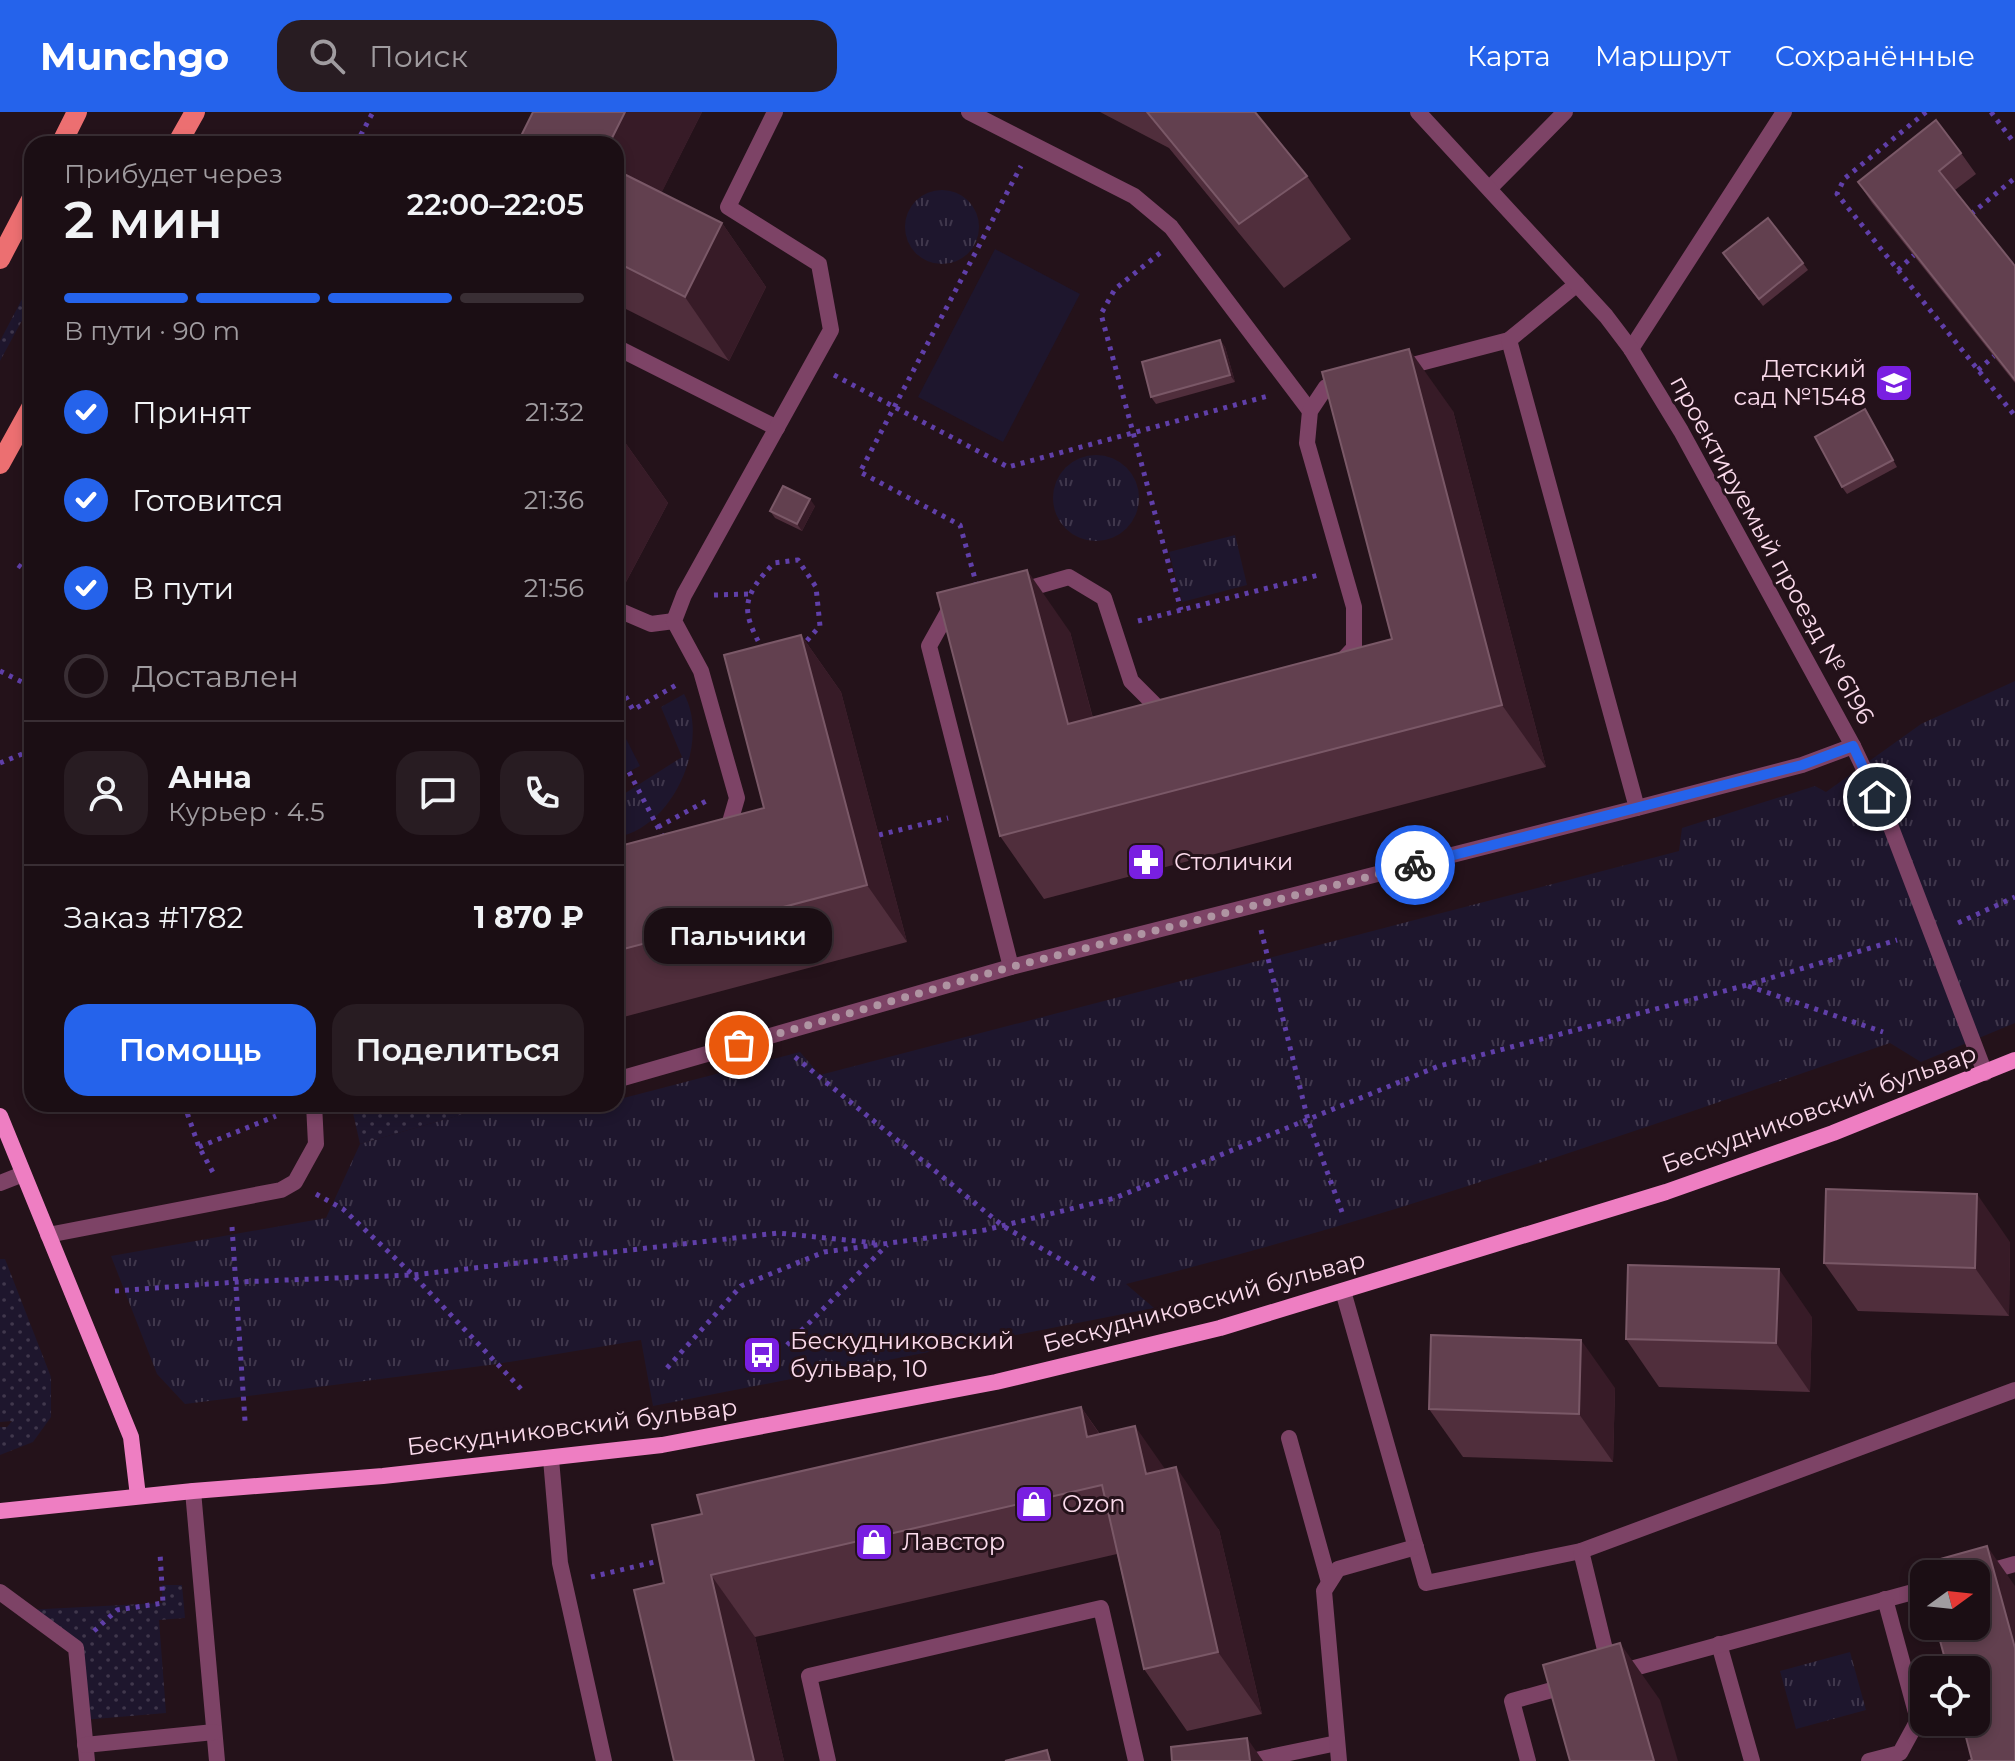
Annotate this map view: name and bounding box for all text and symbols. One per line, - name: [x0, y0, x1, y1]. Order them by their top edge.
- search box: [277, 20, 837, 92]
- text: Munchgo: [40, 33, 229, 80]
- icon: search: [305, 34, 349, 78]
- text: Поиск: [369, 38, 468, 75]
- text: Карта: [1467, 39, 1551, 73]
- text: Маршрут: [1595, 39, 1731, 73]
- text: Сохранённые: [1775, 39, 1975, 73]
- text: Прибудет через: [64, 158, 283, 190]
- text: 22:00–22:05: [407, 186, 584, 223]
- text: 2 мин: [64, 188, 223, 251]
- text: В пути · 90 m: [64, 315, 240, 347]
- place label: Детский сад №1548: [1733, 354, 1866, 411]
- school or university icon: Детский сад №1548: [1873, 362, 1915, 404]
- street label: проектируемый проезд № 6196: [1664, 370, 1881, 729]
- icon: check: [64, 390, 108, 434]
- text: Принят: [132, 394, 251, 431]
- text: 21:32: [525, 396, 584, 428]
- icon: check: [64, 478, 108, 522]
- text: Готовится: [132, 482, 284, 519]
- text: 21:36: [524, 484, 584, 516]
- icon: check: [64, 566, 108, 610]
- text: В пути: [132, 570, 234, 607]
- text: 21:56: [524, 572, 584, 604]
- text: Доставлен: [132, 658, 299, 695]
- button: person: [64, 751, 148, 835]
- button: chat: [396, 751, 480, 835]
- button: phone: [500, 751, 584, 835]
- text: Анна: [168, 759, 252, 796]
- pin: [1843, 763, 1911, 831]
- icon: home: [1855, 775, 1899, 819]
- text: Курьер · 4.5: [168, 796, 325, 828]
- courier: [1375, 825, 1455, 905]
- pharmacy icon: Столички: [1125, 841, 1167, 883]
- icon: bike: [1393, 843, 1437, 887]
- place label: Столички: [1174, 847, 1293, 876]
- text: Заказ #1782: [64, 899, 244, 936]
- text: 1 870 ₽: [474, 899, 584, 936]
- callout: Пальчики: [645, 909, 833, 965]
- text: Пальчики: [669, 920, 807, 952]
- button: Помощь: [64, 1004, 316, 1096]
- button: Поделиться: [332, 1004, 584, 1096]
- pin: [705, 1011, 773, 1079]
- icon: bag: [717, 1023, 761, 1067]
- street label: Бескудниковский бульвар: [1658, 1038, 1980, 1179]
- street label: Бескудниковский бульвар: [1039, 1244, 1368, 1359]
- place label: Бескудниковский бульвар, 10: [790, 1326, 1014, 1383]
- bus stop icon: Бескудниковский бульвар, 10: [741, 1334, 783, 1376]
- street label: Бескудниковский бульвар: [405, 1392, 739, 1461]
- shop icon: Ozon: [1013, 1483, 1055, 1525]
- place label: Ozon: [1062, 1489, 1125, 1518]
- shop icon: Лавстор: [853, 1521, 895, 1563]
- place label: Лавстор: [902, 1527, 1005, 1556]
- north arrow: [1910, 1560, 1990, 1640]
- map controls: [1910, 1560, 1990, 1736]
- button: locate: [1910, 1656, 1990, 1736]

